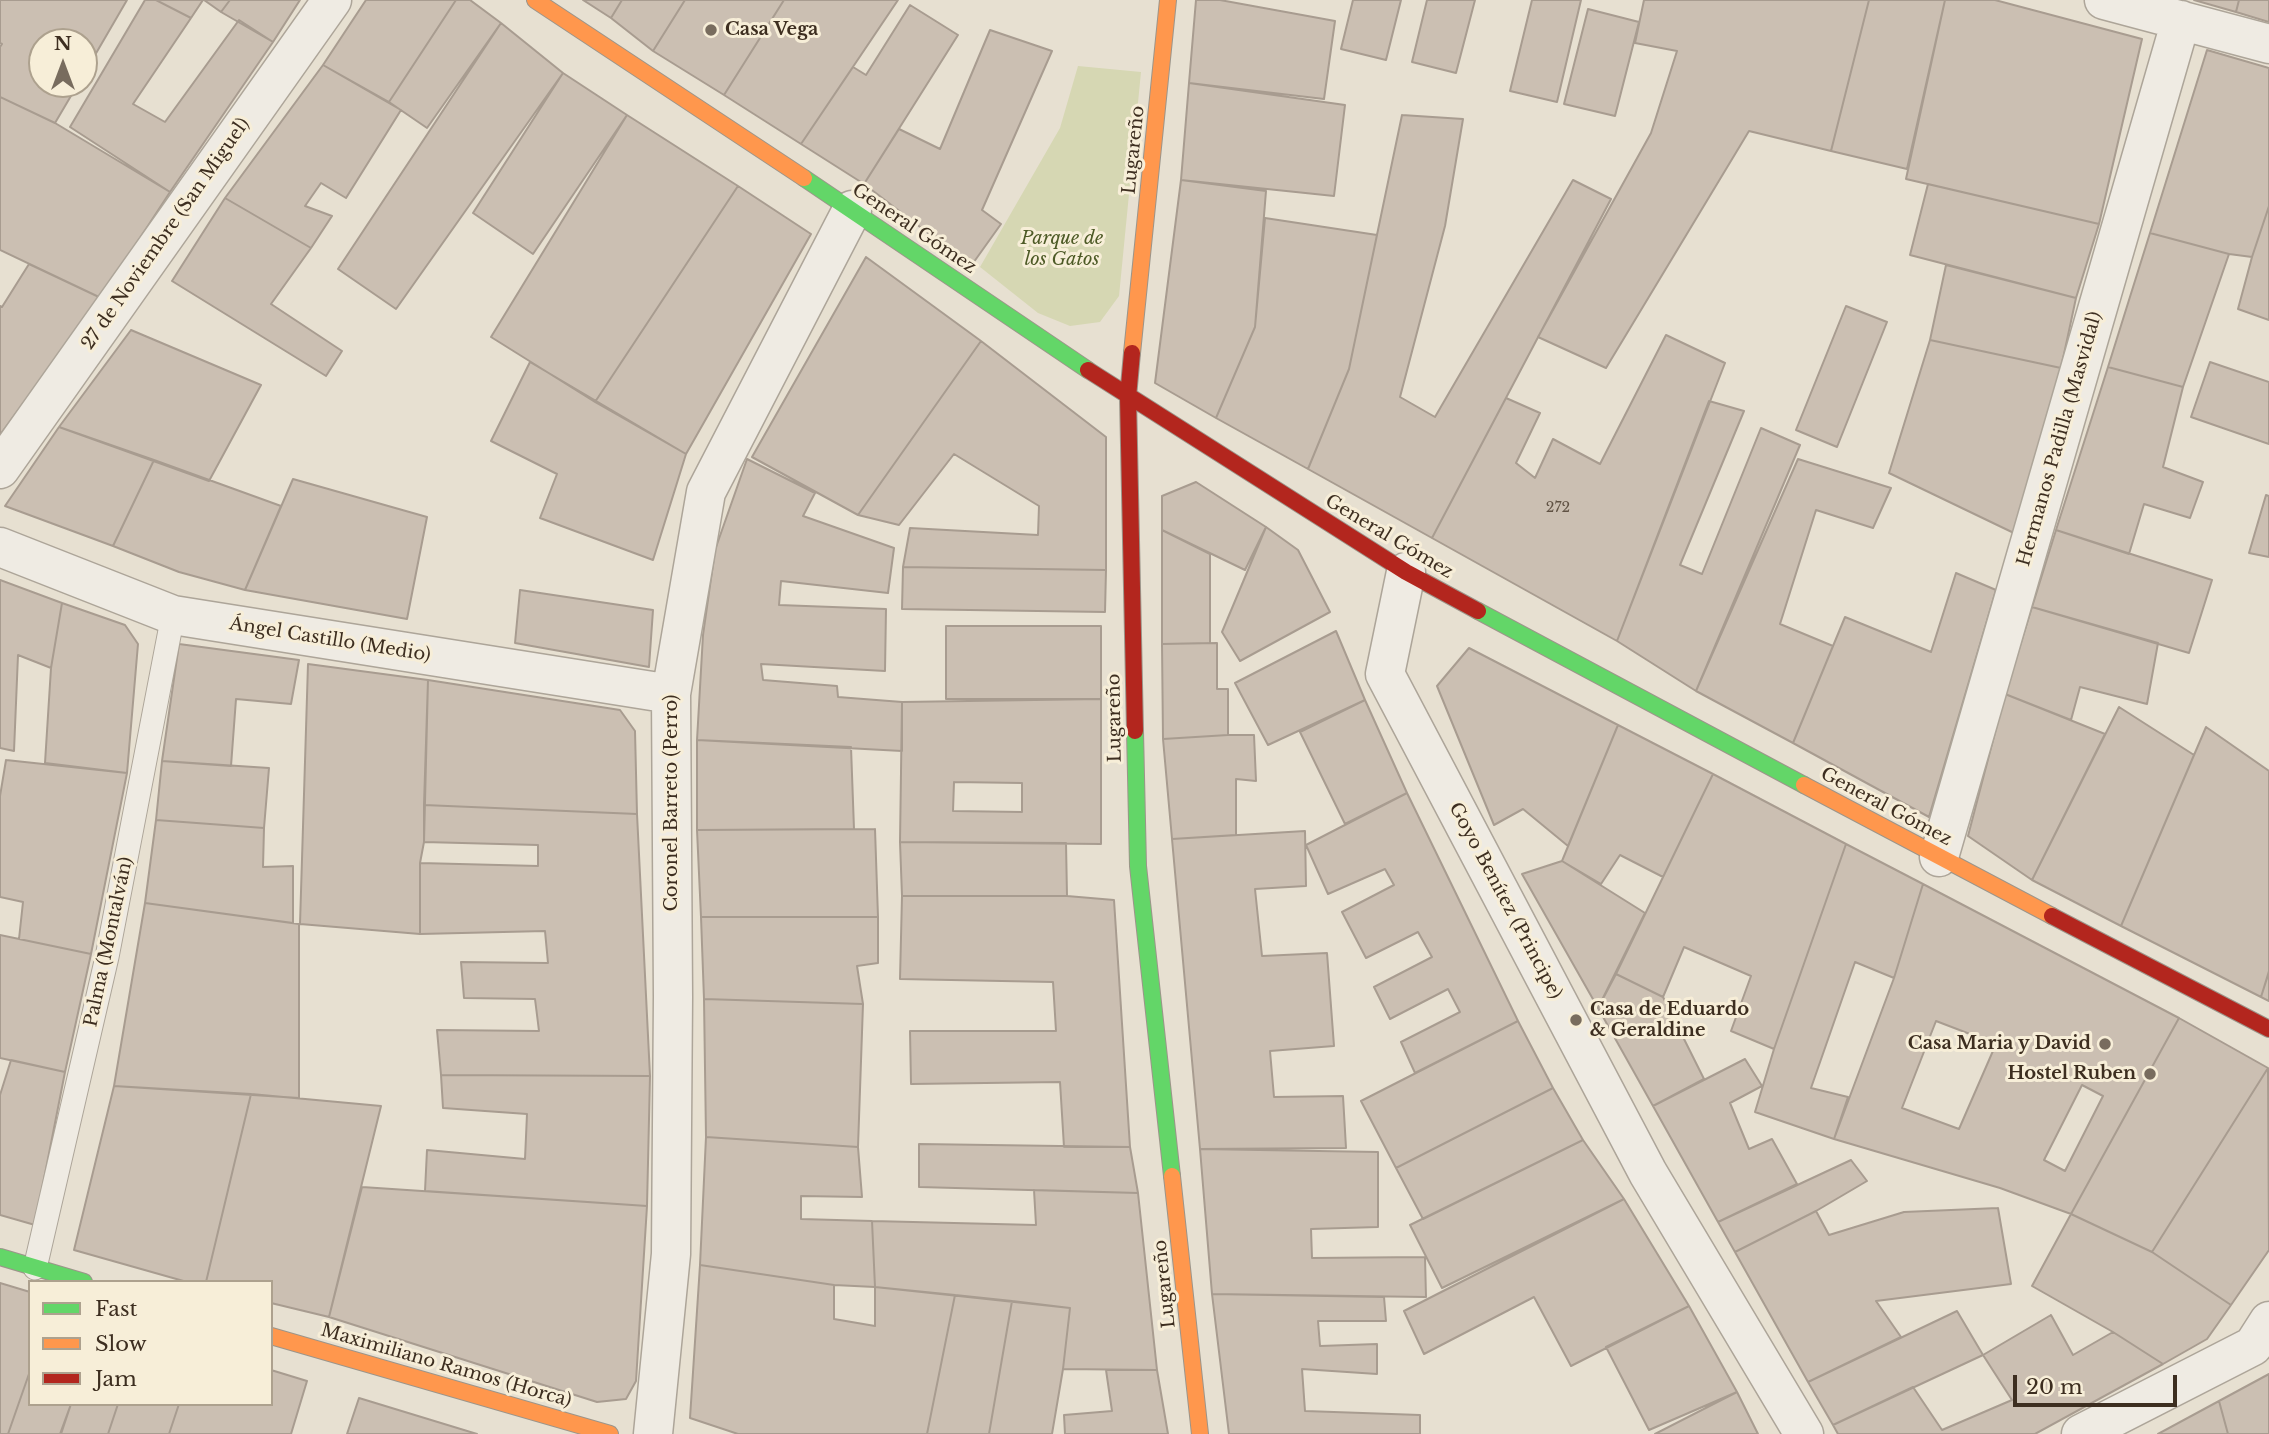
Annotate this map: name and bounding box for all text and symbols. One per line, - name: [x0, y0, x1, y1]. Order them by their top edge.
- place label: Casa Vega: [725, 19, 818, 41]
- marker: Casa Vega: [703, 22, 719, 38]
- north arrow: [28, 28, 98, 98]
- text: N: [54, 32, 72, 55]
- street label: Lugareño: [1119, 105, 1149, 195]
- street label: 27 de Noviembre (San Miguel): [77, 114, 255, 354]
- street label: General Gómez: [848, 179, 980, 279]
- park label: Parque de los Gatos: [1021, 228, 1103, 270]
- street label: Hermanos Padilla (Masvidal): [2013, 309, 2107, 569]
- street label: General Gómez: [1321, 490, 1457, 584]
- house number: 272: [1546, 500, 1570, 516]
- street label: Ángel Castillo (Medio): [228, 613, 432, 667]
- street label: Lugareño: [1103, 673, 1127, 763]
- street label: Coronel Barreto (Perro): [661, 694, 683, 912]
- street label: General Gómez: [1817, 763, 1955, 851]
- street label: Goyo Benítez (Principe): [1444, 799, 1566, 1003]
- street label: Palma (Montalván): [80, 855, 138, 1029]
- place label: Casa de Eduardo & Geraldine: [1590, 999, 1749, 1042]
- marker: Casa de Eduardo & Geraldine: [1568, 1012, 1584, 1028]
- place label: Casa Maria y David: [1908, 1033, 2091, 1055]
- marker: Casa Maria y David: [2097, 1036, 2113, 1052]
- place label: Hostel Ruben: [2008, 1063, 2136, 1085]
- marker: Hostel Ruben: [2142, 1066, 2158, 1082]
- street label: Lugareño: [1150, 1239, 1180, 1329]
- legend: [28, 1280, 273, 1406]
- text: Fast: [95, 1296, 137, 1322]
- street label: Maximiliano Ramos (Horca): [318, 1320, 574, 1412]
- text: Slow: [95, 1331, 147, 1357]
- scale bar: [2017, 1360, 2182, 1404]
- text: Jam: [95, 1366, 137, 1392]
- text: 20 m: [2026, 1374, 2083, 1400]

